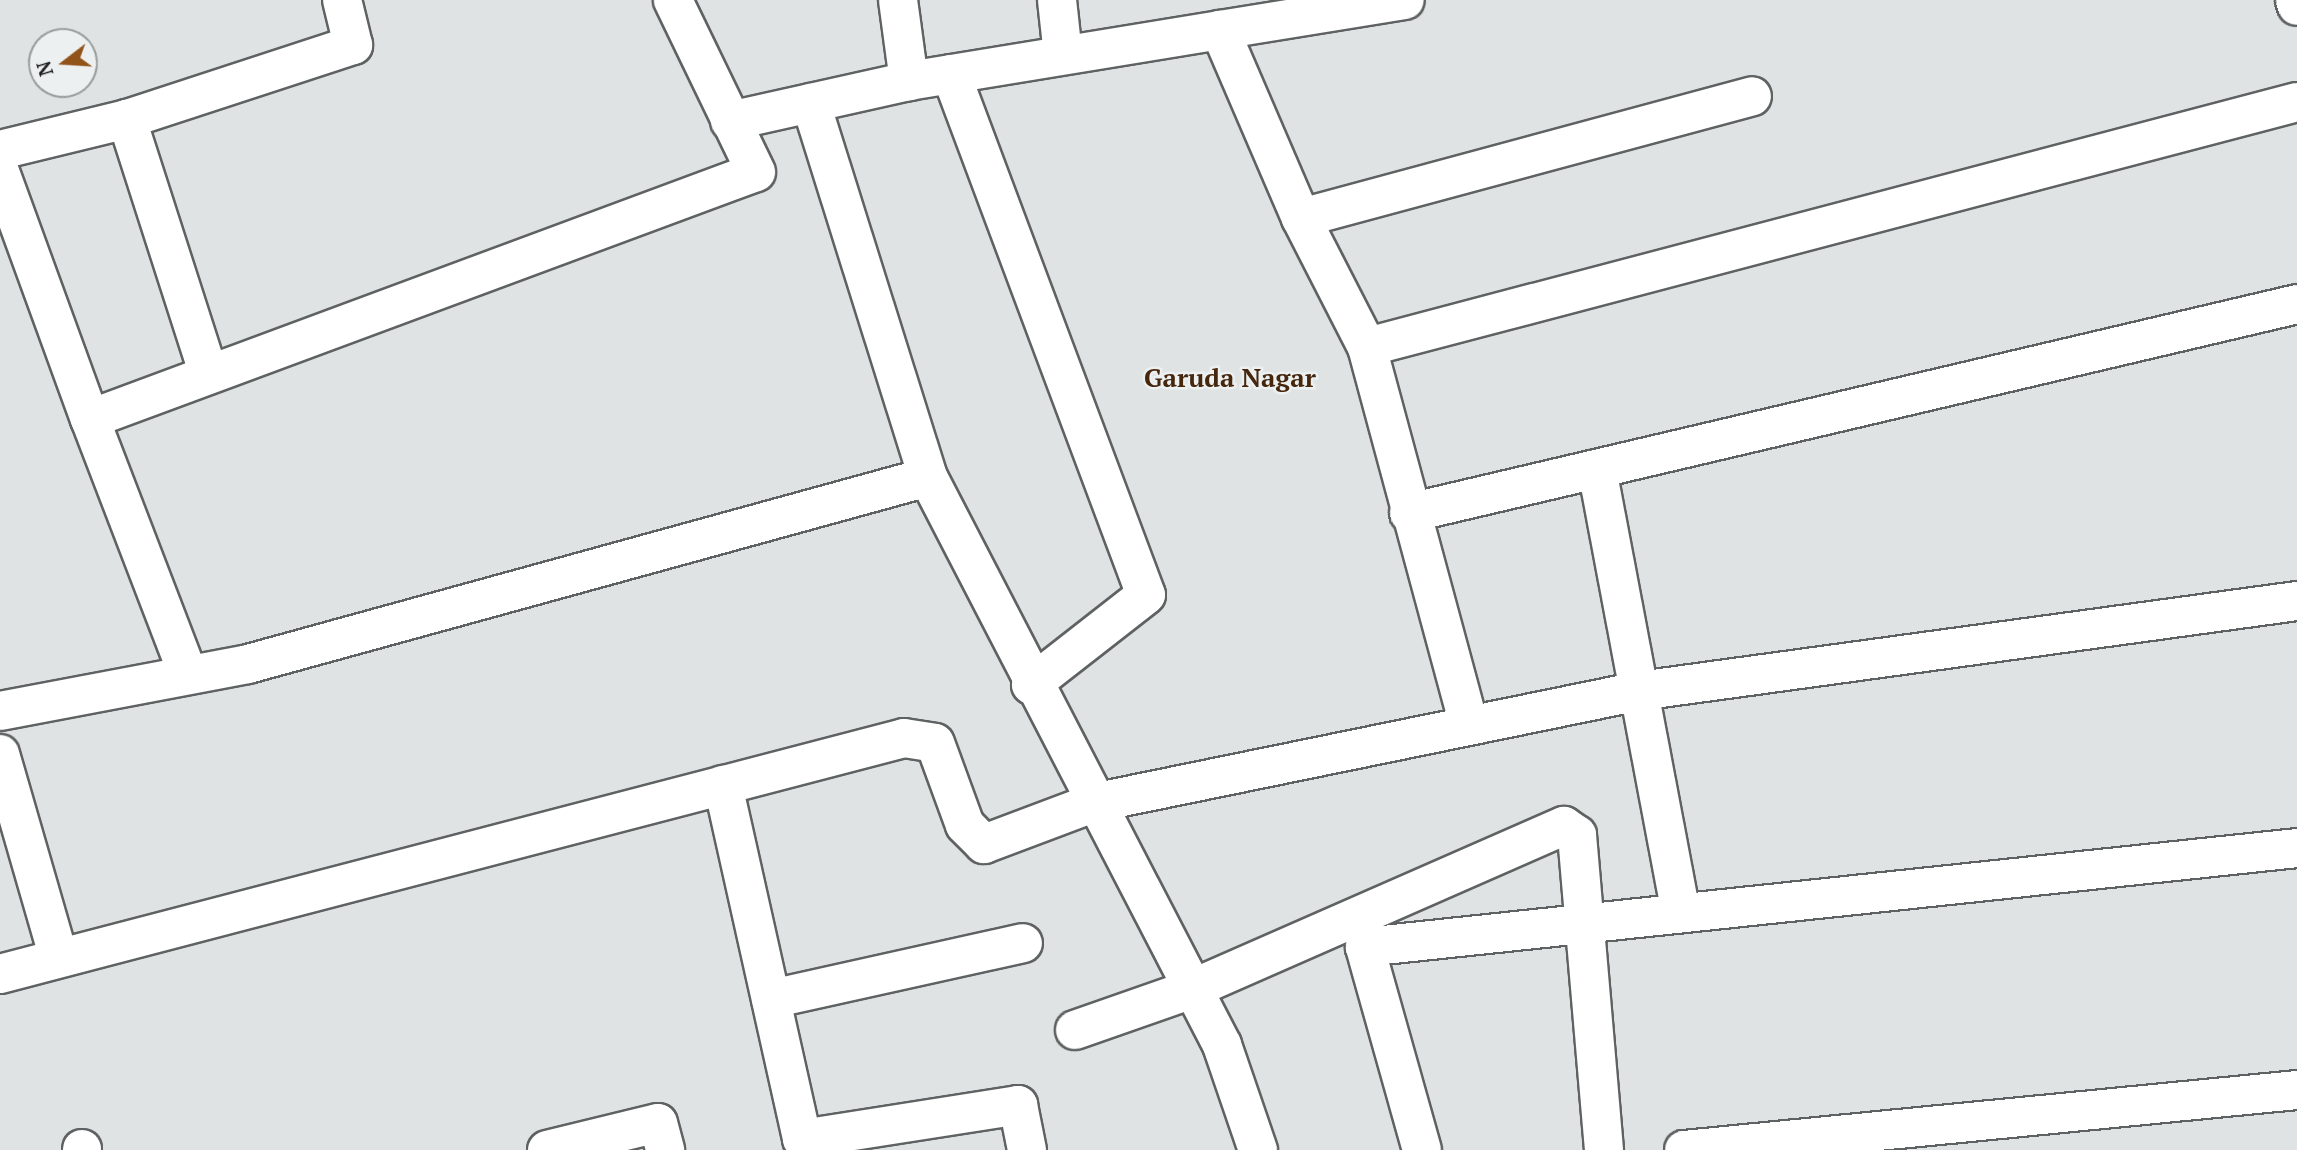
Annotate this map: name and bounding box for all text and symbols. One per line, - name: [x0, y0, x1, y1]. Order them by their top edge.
- north arrow: [28, 28, 98, 98]
- text: N: [30, 58, 58, 79]
- district label: Garuda Nagar: [1144, 362, 1316, 394]

